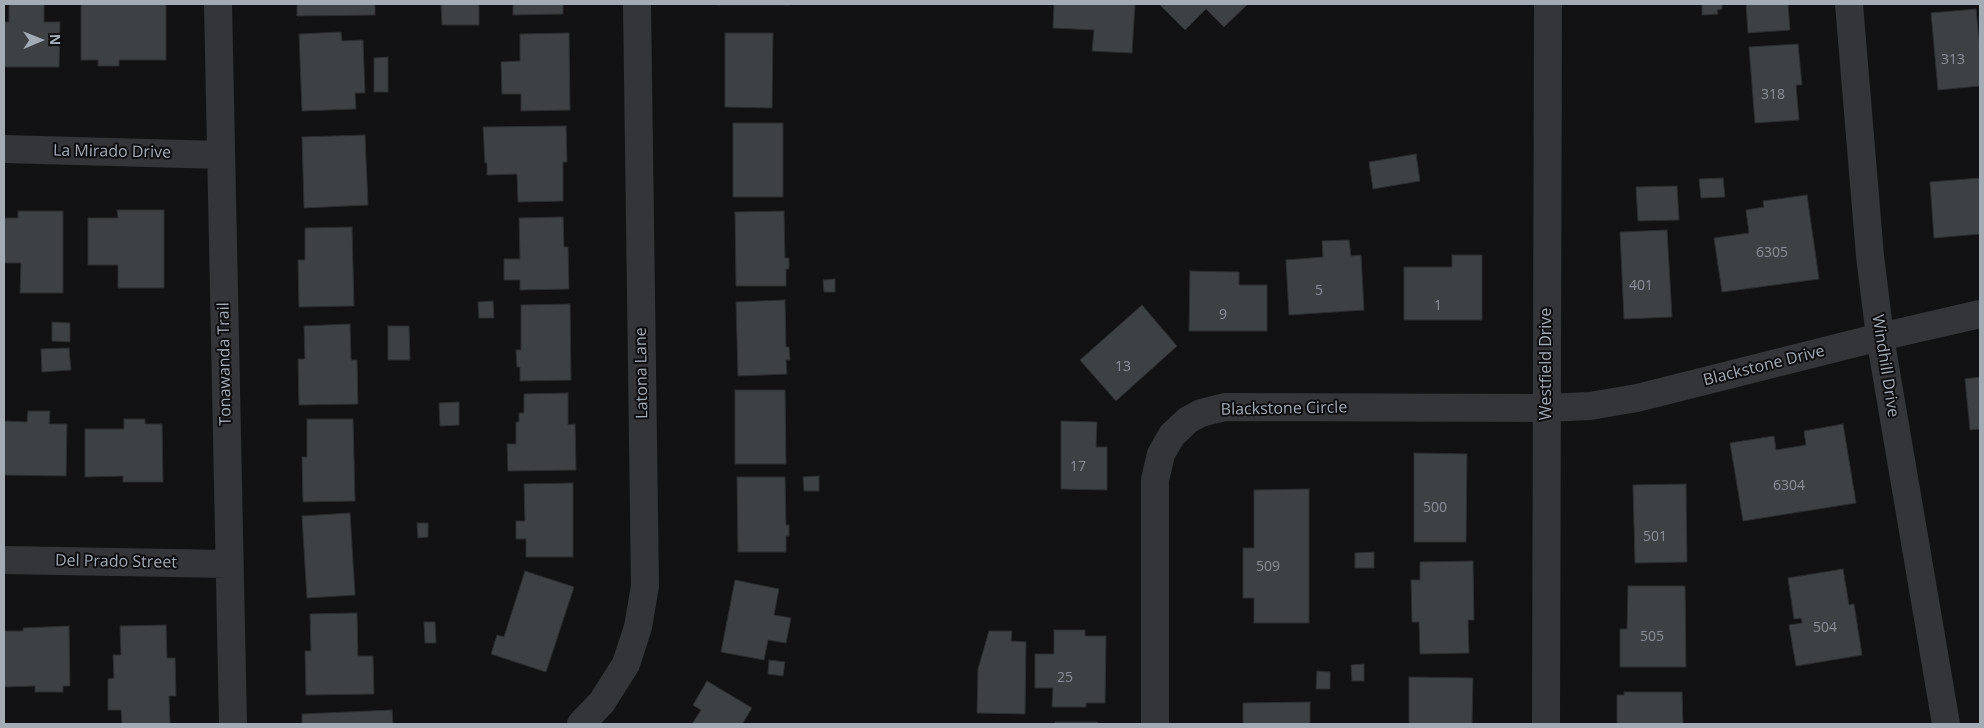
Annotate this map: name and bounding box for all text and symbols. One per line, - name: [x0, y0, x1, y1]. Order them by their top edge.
- north arrow: [15, 15, 65, 65]
- text: N: [46, 34, 65, 46]
- house number: 313: [1941, 52, 1965, 68]
- house number: 318: [1761, 87, 1785, 103]
- street label: La Mirado Drive: [53, 141, 171, 163]
- house number: 6305: [1756, 245, 1788, 261]
- house number: 401: [1629, 278, 1653, 294]
- house number: 5: [1315, 283, 1323, 299]
- house number: 1: [1434, 298, 1442, 314]
- street label: Tonawanda Trail: [214, 302, 236, 426]
- house number: 9: [1219, 307, 1227, 323]
- street label: Westfield Drive: [1536, 308, 1556, 420]
- street label: Windhill Drive: [1867, 313, 1903, 419]
- street label: Latona Lane: [632, 327, 652, 419]
- street label: Blackstone Drive: [1701, 342, 1827, 390]
- house number: 13: [1115, 359, 1131, 375]
- street label: Blackstone Circle: [1221, 398, 1347, 420]
- house number: 17: [1070, 459, 1086, 475]
- house number: 6304: [1773, 478, 1805, 494]
- house number: 500: [1423, 500, 1447, 516]
- house number: 501: [1643, 529, 1667, 545]
- street label: Del Prado Street: [55, 551, 177, 573]
- house number: 509: [1256, 559, 1280, 575]
- house number: 504: [1813, 620, 1837, 636]
- house number: 505: [1640, 629, 1664, 645]
- house number: 25: [1057, 670, 1073, 686]

